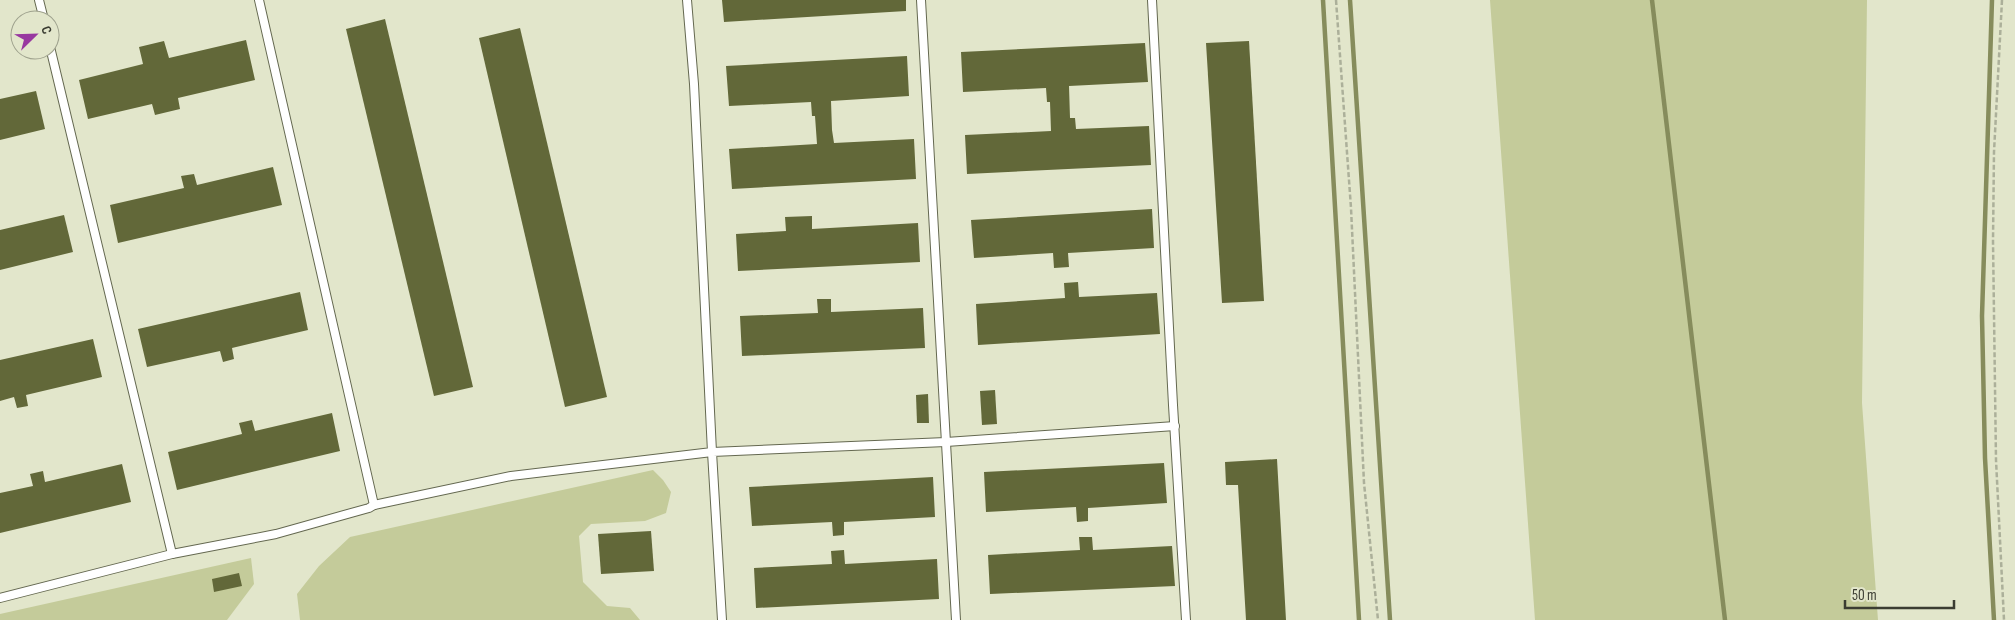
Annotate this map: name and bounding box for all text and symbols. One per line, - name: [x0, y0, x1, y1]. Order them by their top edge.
- north arrow: [10, 10, 60, 60]
- text: С: [37, 23, 56, 37]
- scale bar: [1845, 578, 1954, 610]
- text: 50 m: [1852, 586, 1877, 605]

